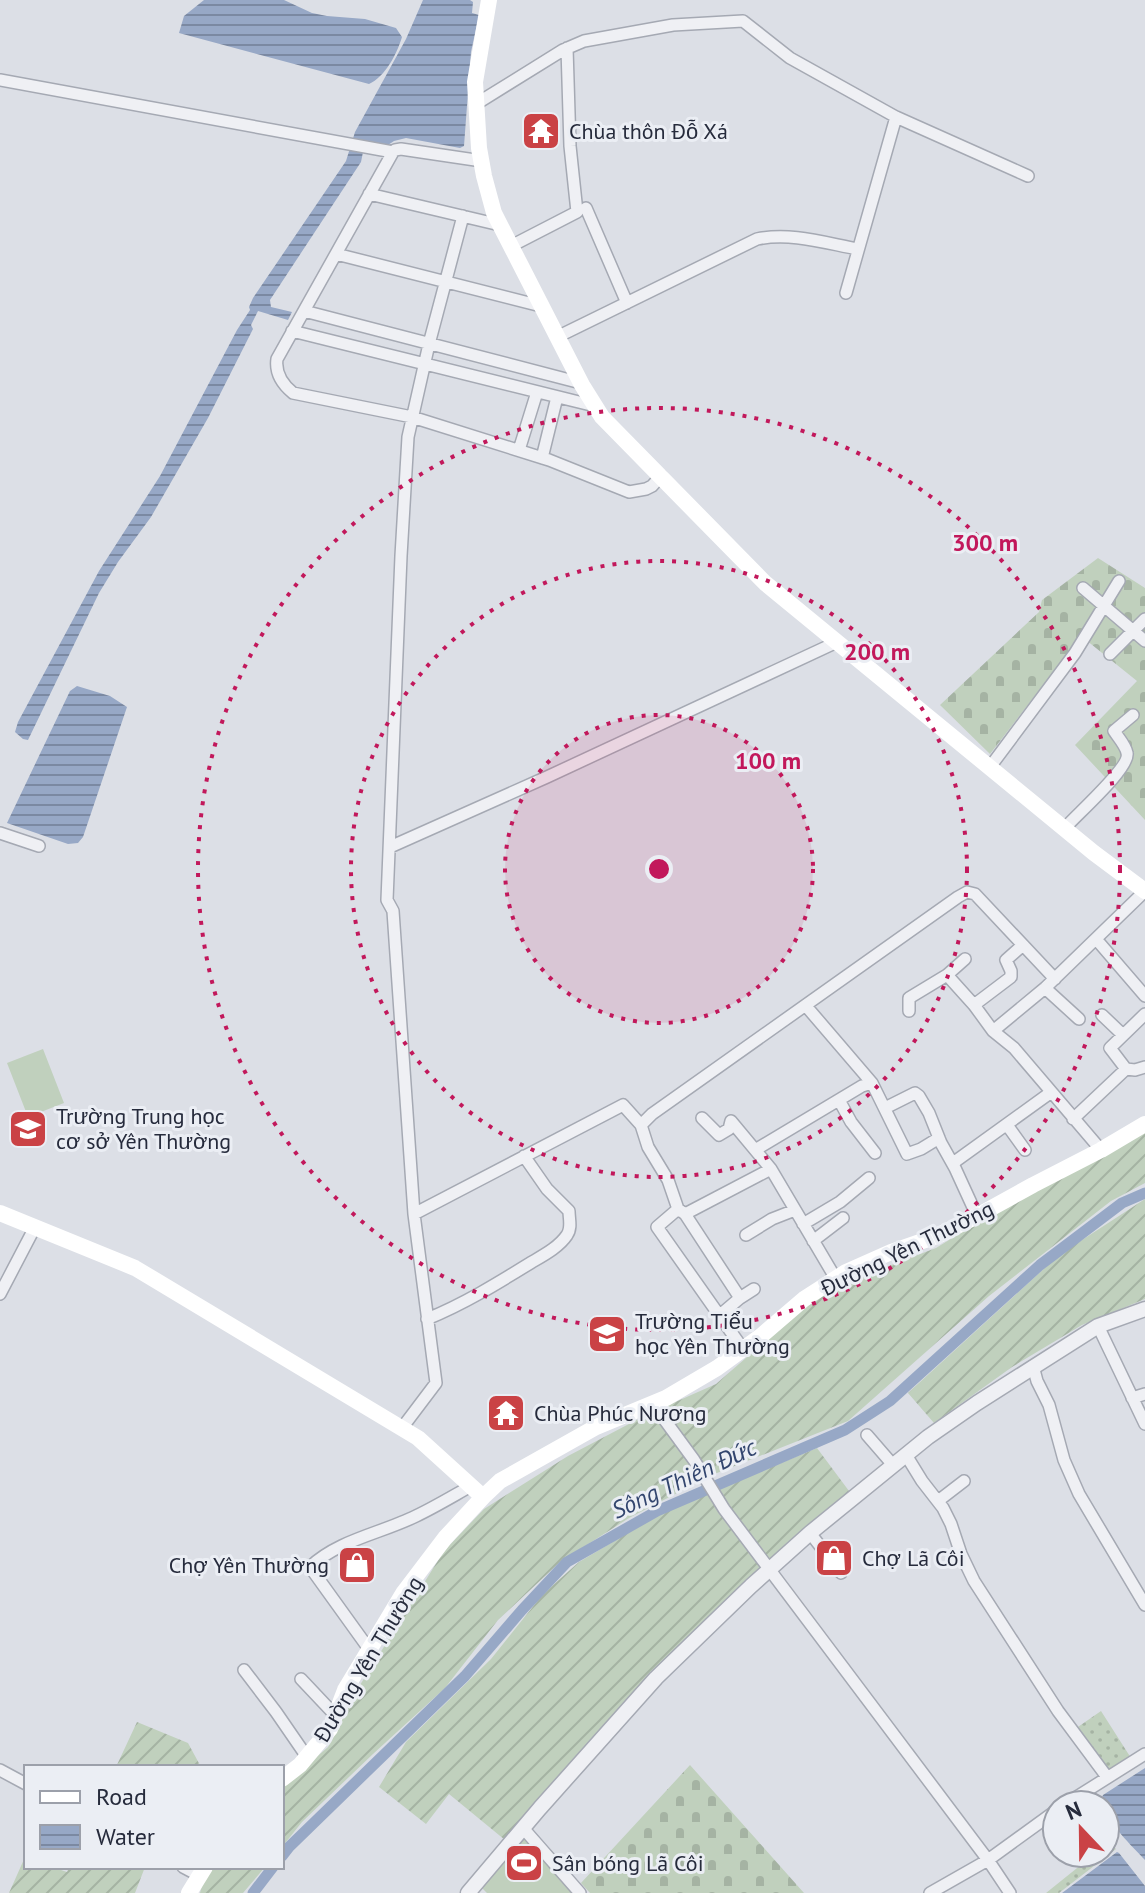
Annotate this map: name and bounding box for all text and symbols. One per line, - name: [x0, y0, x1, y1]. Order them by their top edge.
- temple icon: Chùa thôn Đỗ Xá: [520, 110, 562, 152]
- place label: Chùa thôn Đỗ Xá: [569, 117, 728, 145]
- text: 300 m: [952, 527, 1018, 558]
- text: 200 m: [844, 636, 910, 667]
- text: 100 m: [735, 745, 801, 776]
- centre of rings: [645, 855, 673, 883]
- place label: Trường Trung học cơ sở Yên Thường: [56, 1102, 231, 1155]
- school or university icon: Trường Trung học cơ sở Yên Thường: [7, 1108, 49, 1150]
- street label: Đường Yên Thường: [815, 1194, 998, 1302]
- place label: Trường Tiểu học Yên Thường: [635, 1307, 790, 1360]
- school or university icon: Trường Tiểu học Yên Thường: [586, 1313, 628, 1355]
- temple icon: Chùa Phúc Nương: [485, 1392, 527, 1434]
- place label: Chùa Phúc Nương: [534, 1399, 707, 1427]
- water label: Sông Thiên Đức: [606, 1431, 762, 1526]
- shop icon: Chợ Lã Côi: [813, 1537, 855, 1579]
- shop icon: Chợ Yên Thường: [336, 1544, 378, 1586]
- place label: Chợ Lã Côi: [862, 1544, 965, 1572]
- place label: Chợ Yên Thường: [169, 1551, 329, 1579]
- street label: Đường Yên Thường: [307, 1571, 429, 1748]
- legend: [24, 1765, 284, 1869]
- text: Road: [96, 1781, 147, 1812]
- north arrow: [1041, 1789, 1121, 1869]
- text: N: [1062, 1795, 1085, 1826]
- text: Water: [96, 1821, 155, 1852]
- sports icon: Sân bóng Lã Côi: [503, 1842, 545, 1884]
- place label: Sân bóng Lã Côi: [552, 1849, 704, 1877]

